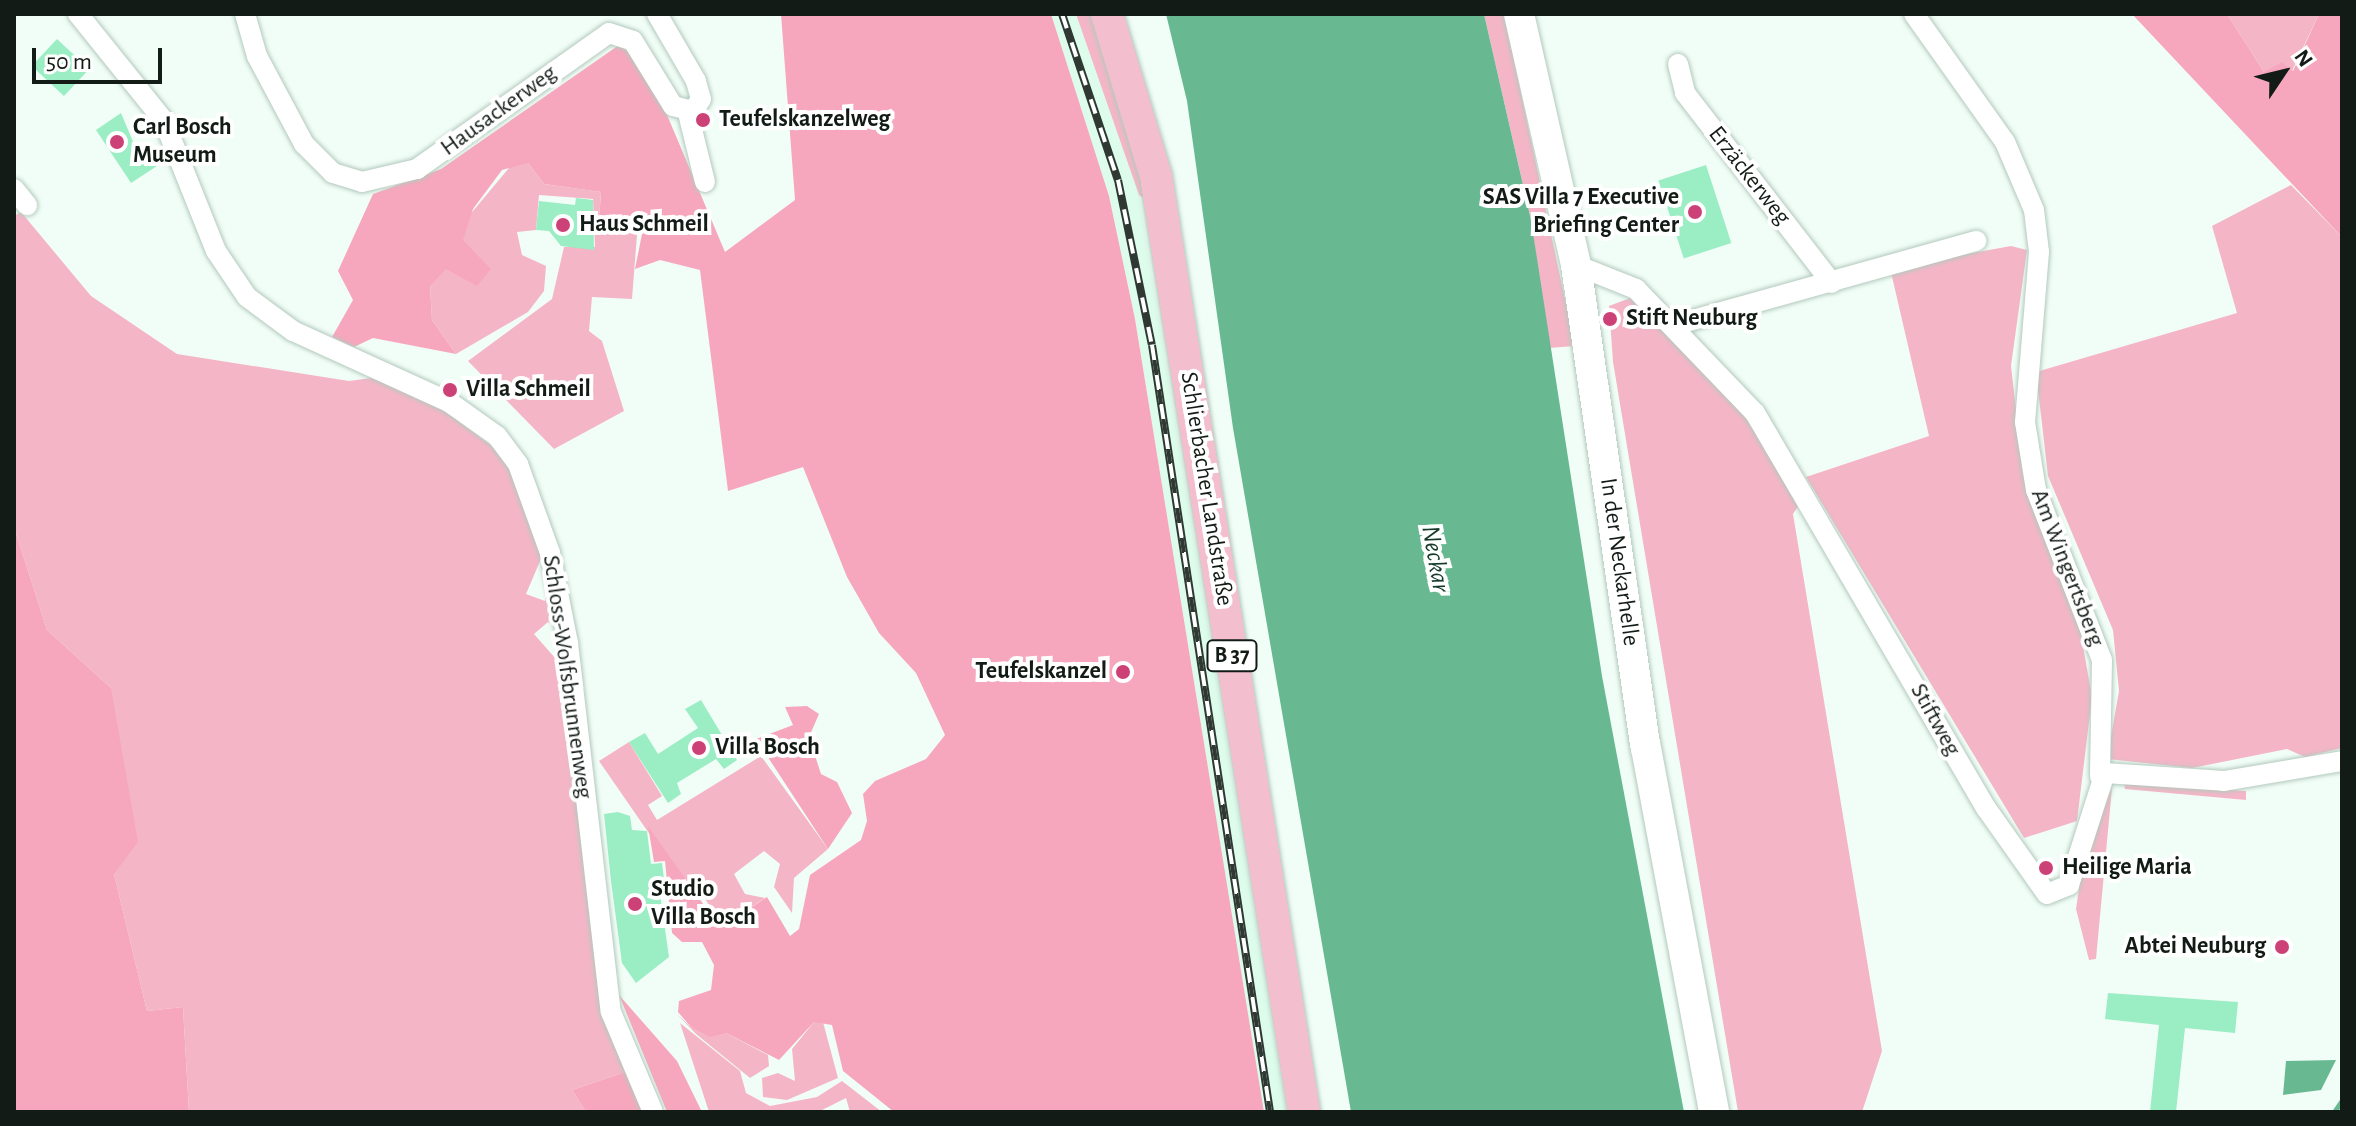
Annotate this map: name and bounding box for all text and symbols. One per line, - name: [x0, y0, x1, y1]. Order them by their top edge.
- scale bar: [36, 32, 166, 82]
- north arrow: [2244, 32, 2324, 112]
- text: N: [2290, 46, 2317, 71]
- text: 50 m: [46, 50, 92, 74]
- street label: Hausackerweg: [435, 59, 563, 163]
- place label: Teufelskanzelweg: [719, 106, 890, 134]
- marker: Teufelskanzelweg: [694, 111, 712, 129]
- place label: Carl Bosch Museum: [133, 114, 232, 170]
- street label: Erzäckerweg: [1702, 121, 1796, 231]
- marker: Carl Bosch Museum: [108, 133, 126, 151]
- place label: SAS Villa 7 Executive Briefing Center: [1483, 184, 1679, 240]
- marker: SAS Villa 7 Executive Briefing Center: [1686, 203, 1704, 221]
- place label: Haus Schmeil: [579, 211, 709, 239]
- marker: Haus Schmeil: [554, 216, 572, 234]
- place label: Stift Neuburg: [1626, 305, 1757, 333]
- marker: Stift Neuburg: [1601, 310, 1619, 328]
- street label: Schlierbacher Landstraße: [1173, 370, 1239, 608]
- place label: Villa Schmeil: [466, 376, 591, 404]
- marker: Villa Schmeil: [441, 381, 459, 399]
- street label: In der Neckarhelle: [1593, 476, 1645, 648]
- street label: Am Wingertsberg: [2024, 485, 2110, 651]
- water label: Neckar: [1414, 523, 1456, 595]
- street label: Schloss-Wolfsbrunnenweg: [536, 553, 598, 801]
- road number: B 37: [1206, 638, 1258, 674]
- place label: Teufelskanzel: [975, 658, 1107, 686]
- marker: Teufelskanzel: [1114, 663, 1132, 681]
- street label: Stiftweg: [1903, 679, 1967, 761]
- place label: Villa Bosch: [715, 734, 820, 762]
- marker: Villa Bosch: [690, 739, 708, 757]
- place label: Heilige Maria: [2062, 854, 2192, 882]
- marker: Heilige Maria: [2037, 859, 2055, 877]
- place label: Studio Villa Bosch: [651, 876, 756, 932]
- marker: Studio Villa Bosch: [626, 895, 644, 913]
- place label: Abtei Neuburg: [2124, 933, 2266, 961]
- marker: Abtei Neuburg: [2273, 938, 2291, 956]

